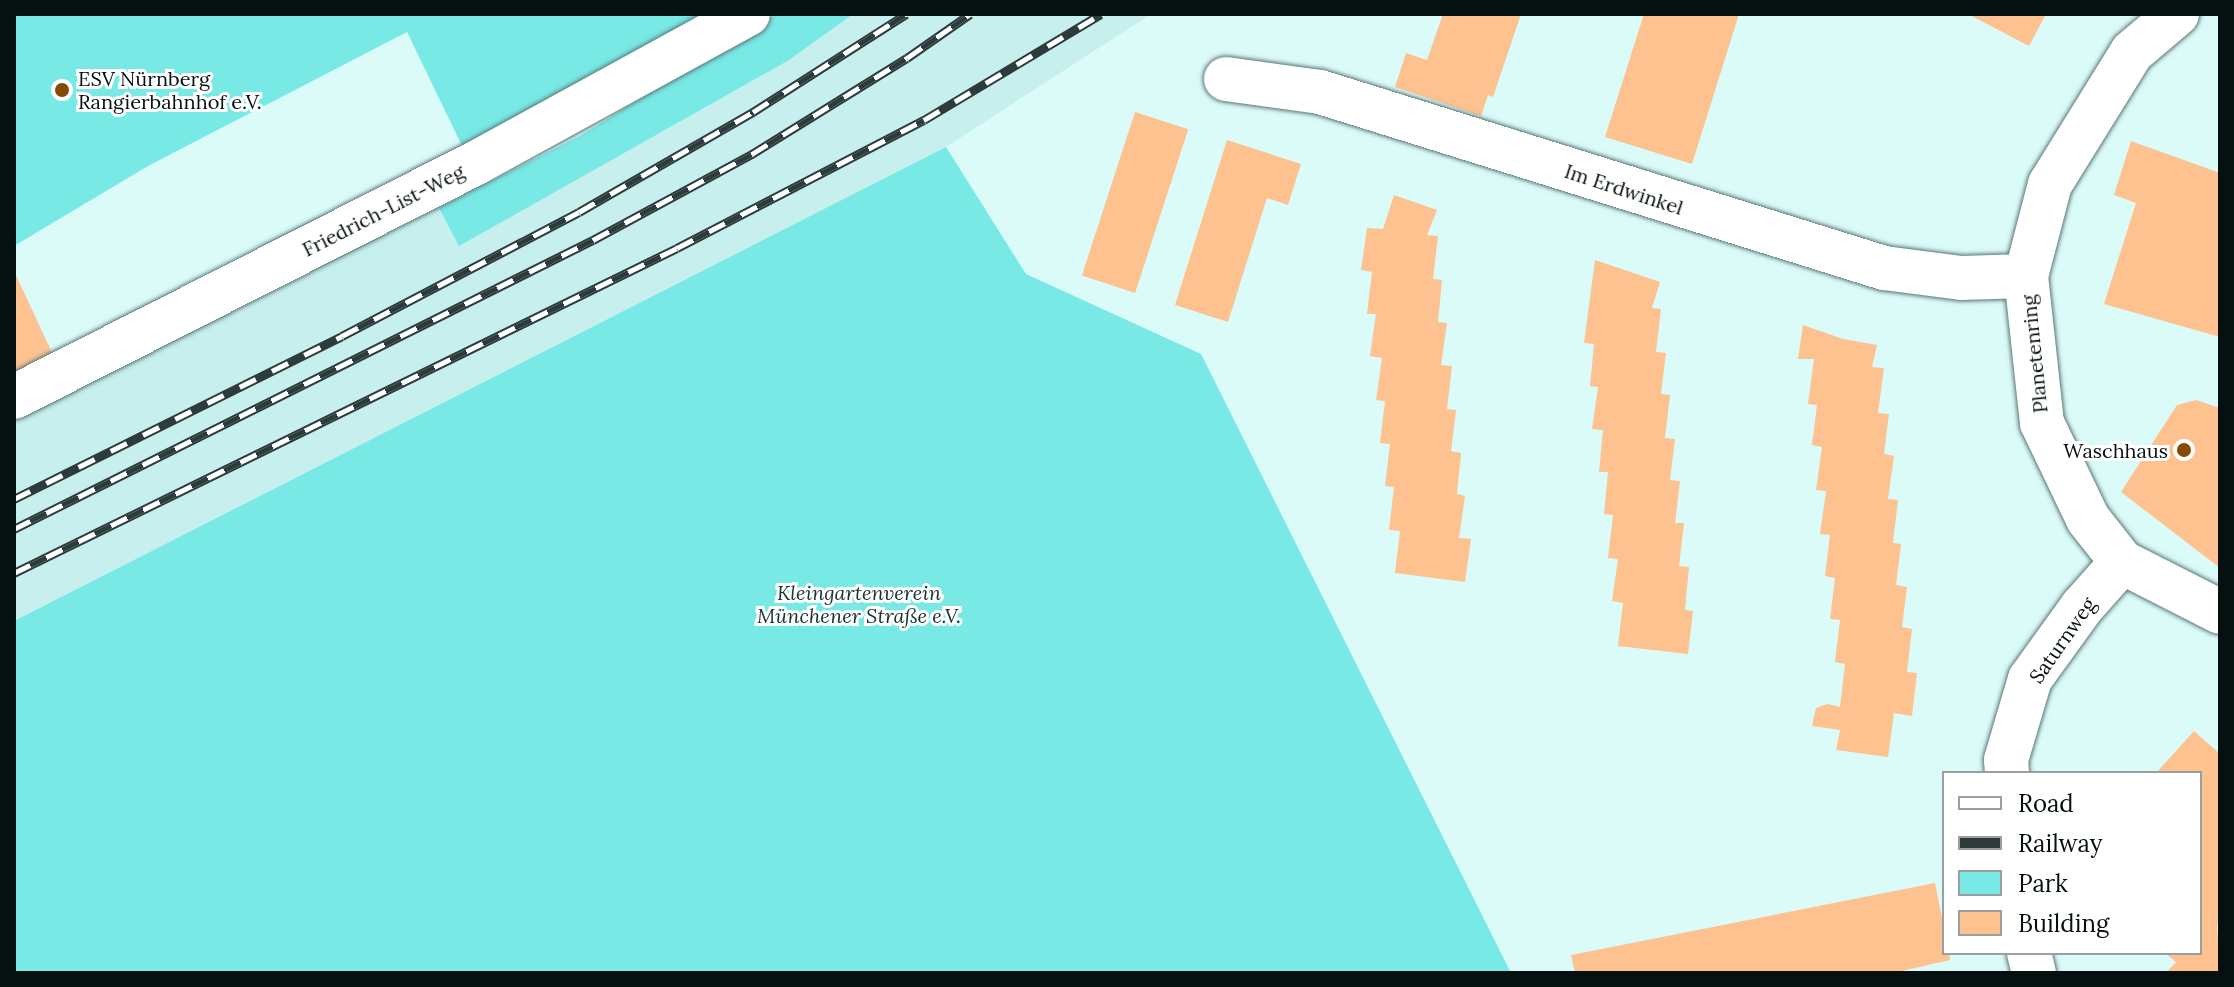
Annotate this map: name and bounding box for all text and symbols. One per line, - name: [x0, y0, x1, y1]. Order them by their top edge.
- place label: ESV Nürnberg Rangierbahnhof e.V.: [78, 66, 262, 113]
- marker: ESV Nürnberg Rangierbahnhof e.V.: [53, 81, 71, 99]
- street label: Friedrich-List-Weg: [298, 159, 468, 261]
- street label: Im Erdwinkel: [1562, 159, 1686, 219]
- street label: Planetenring: [2016, 294, 2052, 414]
- place label: Waschhaus: [2063, 438, 2168, 462]
- marker: Waschhaus: [2175, 441, 2193, 459]
- park label: Kleingartenverein Münchener Straße e.V.: [757, 580, 961, 627]
- street label: Saturnweg: [2024, 592, 2100, 688]
- legend: [1942, 771, 2202, 955]
- text: Road: [2018, 788, 2074, 819]
- text: Railway: [2018, 828, 2102, 859]
- text: Park: [2018, 868, 2068, 899]
- text: Building: [2018, 908, 2109, 939]

